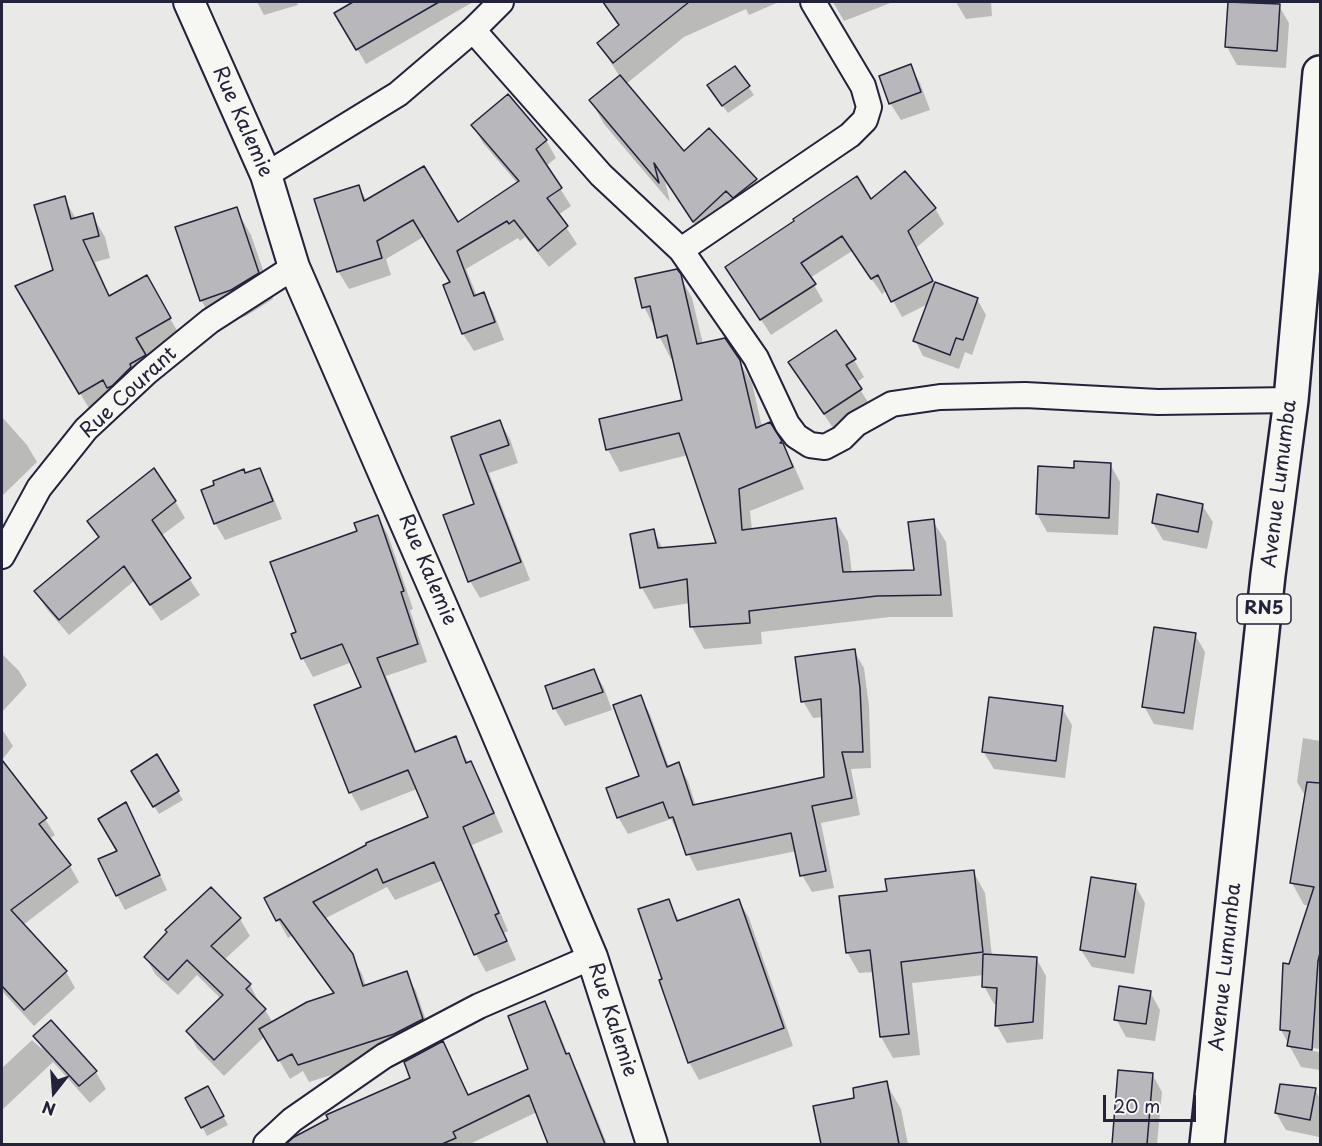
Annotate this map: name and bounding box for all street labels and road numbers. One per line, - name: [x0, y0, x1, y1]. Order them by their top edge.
- street label: Rue Kalemie: [207, 63, 277, 181]
- street label: Rue Courant: [76, 342, 182, 444]
- street label: Avenue Lumumba: [1258, 399, 1302, 569]
- street label: Rue Kalemie: [393, 511, 461, 629]
- road number: RN5: [1237, 594, 1291, 624]
- street label: Avenue Lumumba: [1205, 882, 1247, 1052]
- street label: Rue Kalemie: [582, 960, 642, 1080]

